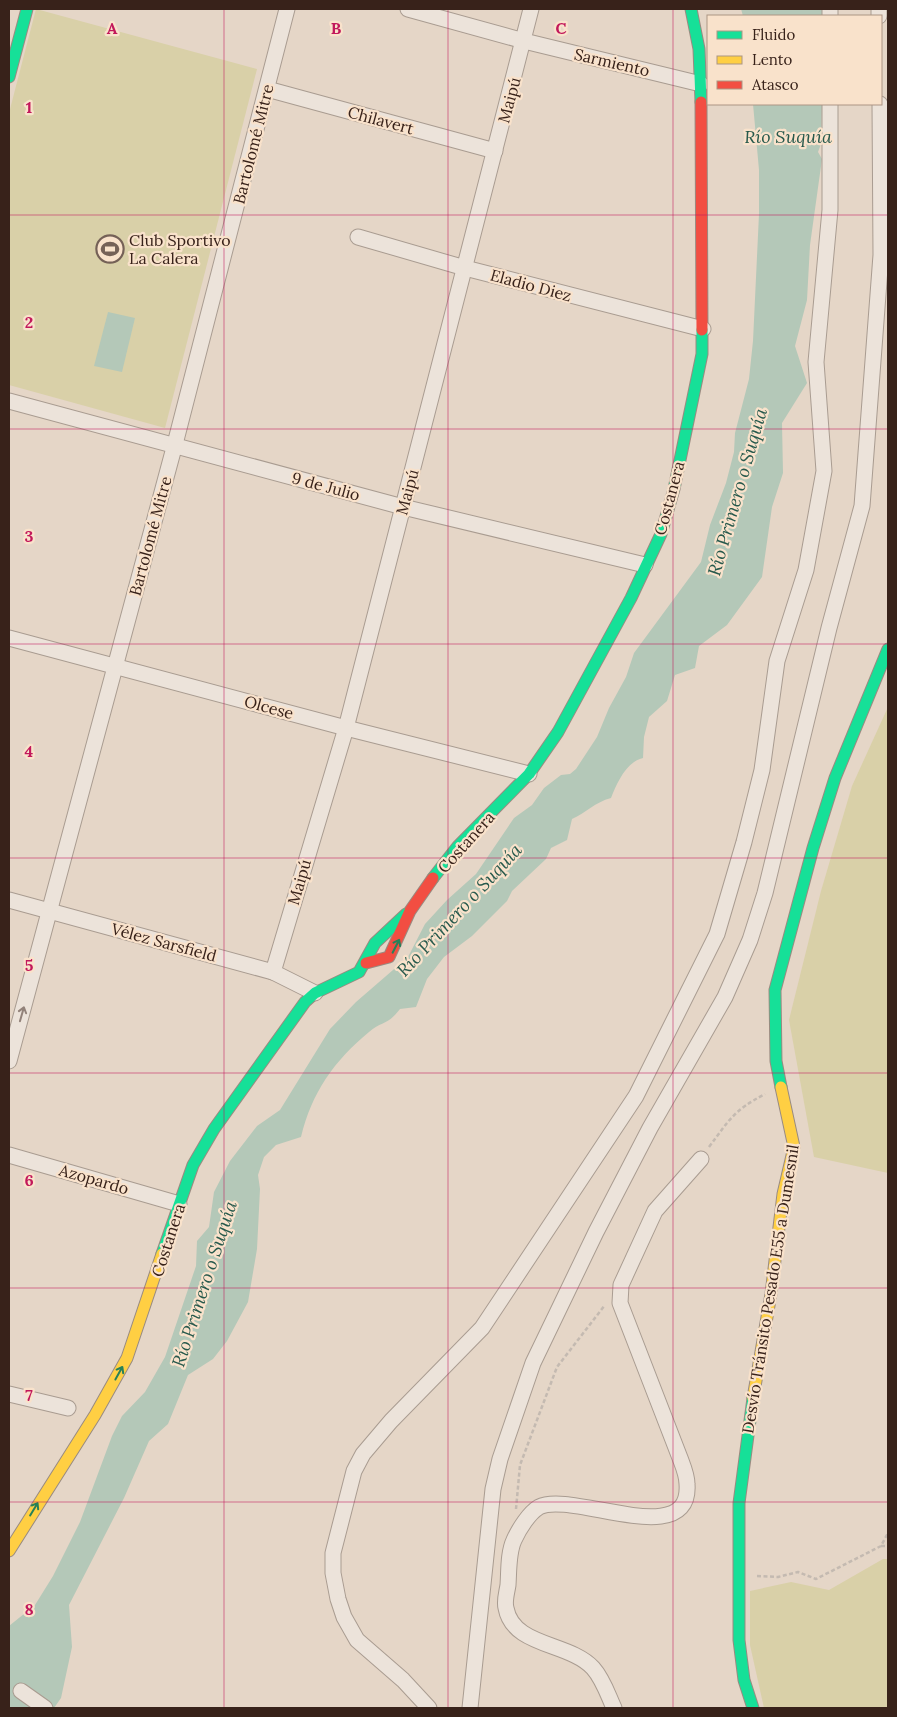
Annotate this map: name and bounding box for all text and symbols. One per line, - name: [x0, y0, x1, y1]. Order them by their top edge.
- legend: [707, 15, 882, 105]
- text: A: [107, 18, 118, 38]
- text: B: [331, 18, 342, 38]
- text: C: [555, 18, 567, 38]
- text: Fluido: [752, 25, 795, 44]
- street label: Sarmiento: [572, 44, 652, 80]
- text: Lento: [752, 50, 793, 69]
- street label: Maipú: [493, 75, 525, 125]
- text: Atasco: [751, 75, 799, 94]
- street label: Bartolomé Mitre: [228, 82, 278, 206]
- text: 1: [26, 97, 32, 117]
- street label: Chilavert: [346, 102, 417, 139]
- water label: Río Suquía: [744, 125, 832, 148]
- place label: Club Sportivo La Calera: [129, 230, 231, 268]
- sports icon: Club Sportivo La Calera: [95, 234, 125, 264]
- street label: Eladio Diez: [488, 265, 574, 305]
- text: 2: [25, 312, 33, 332]
- water label: Río Primero o Suquía: [702, 406, 772, 578]
- street label: Costanera: [650, 459, 688, 537]
- street label: 9 de Julio: [290, 467, 362, 505]
- street label: Maipú: [391, 467, 423, 517]
- street label: Bartolomé Mitre: [124, 474, 176, 598]
- text: 3: [25, 526, 34, 546]
- street label: Olcese: [242, 691, 296, 723]
- text: 4: [25, 741, 34, 761]
- street label: Costanera: [433, 807, 499, 877]
- water label: Río Primero o Suquía: [392, 839, 527, 981]
- street label: Maipú: [283, 856, 315, 907]
- street label: Vélez Sarsfield: [108, 918, 219, 966]
- one-way arrow: [391, 938, 401, 953]
- text: 5: [25, 955, 34, 975]
- one-way arrow: [18, 1007, 27, 1023]
- street label: Desvío Tránsito Pesado E55 a Dumesnil: [737, 1143, 803, 1435]
- street label: Azopardo: [56, 1159, 131, 1198]
- text: 6: [24, 1170, 34, 1190]
- water label: Río Primero o Suquía: [166, 1198, 242, 1370]
- street label: Costanera: [147, 1201, 189, 1279]
- one-way arrow: [115, 1367, 125, 1381]
- text: 7: [25, 1385, 33, 1405]
- one-way arrow: [29, 1502, 40, 1516]
- text: 8: [24, 1599, 34, 1619]

